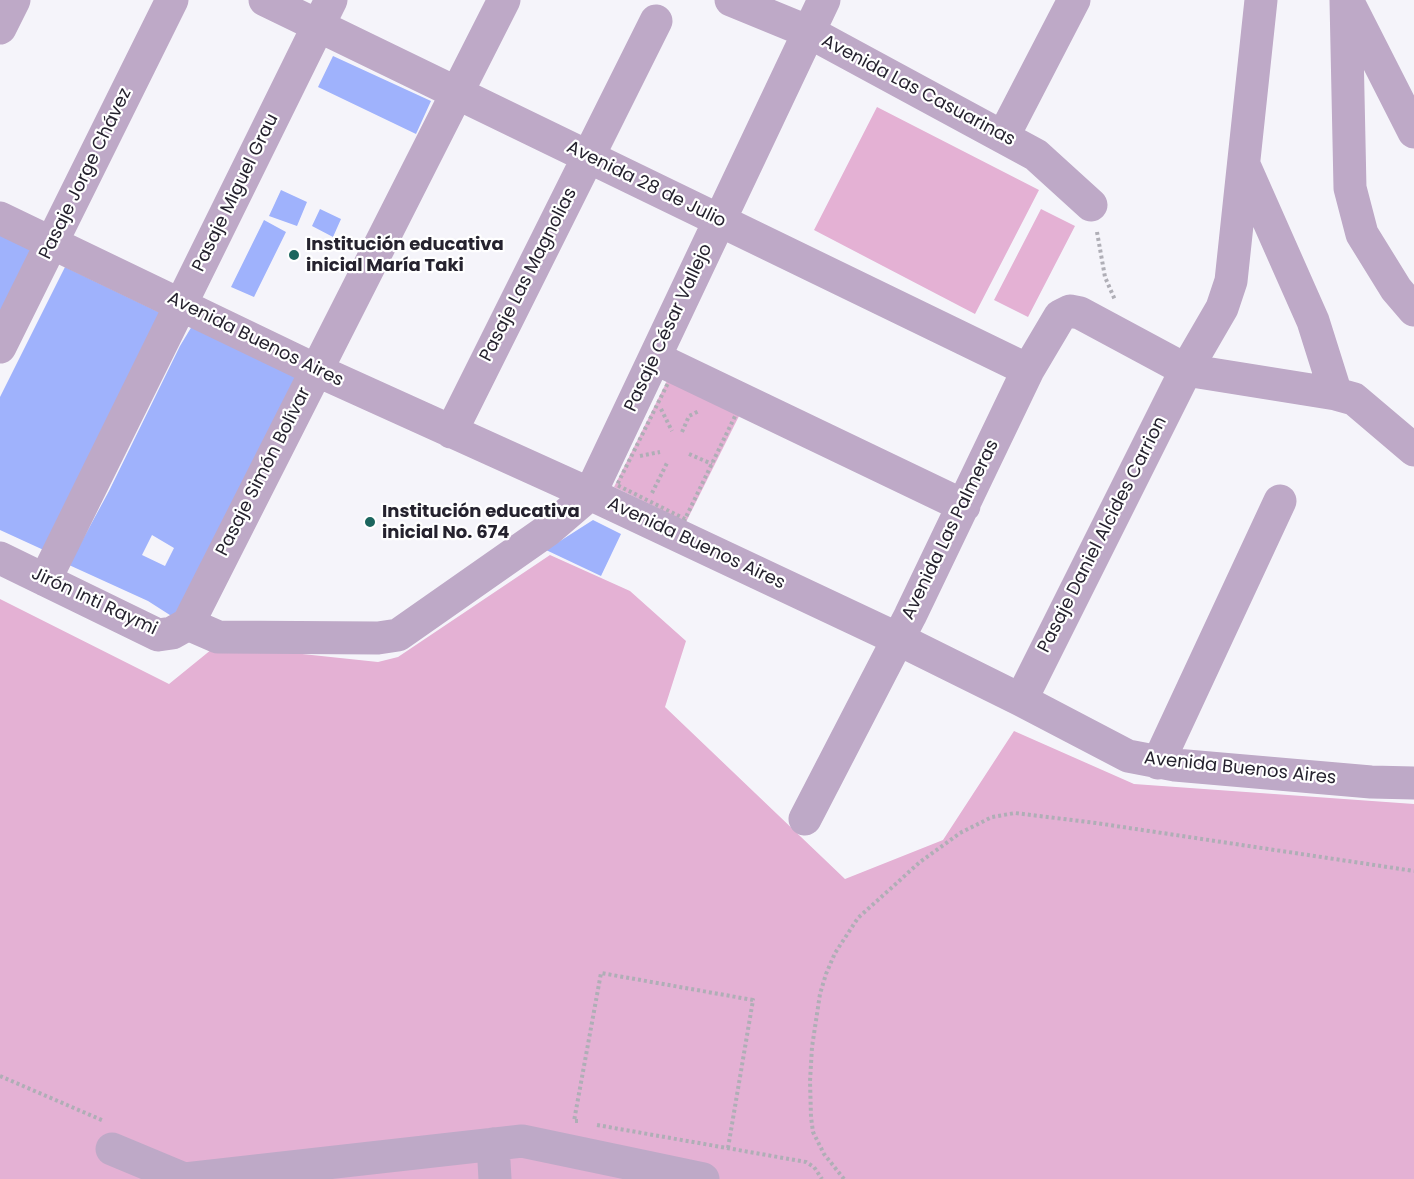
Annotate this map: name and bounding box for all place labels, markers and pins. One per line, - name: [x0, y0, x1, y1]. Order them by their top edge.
- place label: Institución educativa inicial María Taki: [306, 234, 504, 276]
- marker: Institución educativa inicial María Taki: [287, 248, 301, 262]
- place label: Institución educativa inicial No. 674: [382, 501, 580, 544]
- marker: Institución educativa inicial No. 674: [363, 515, 377, 529]

